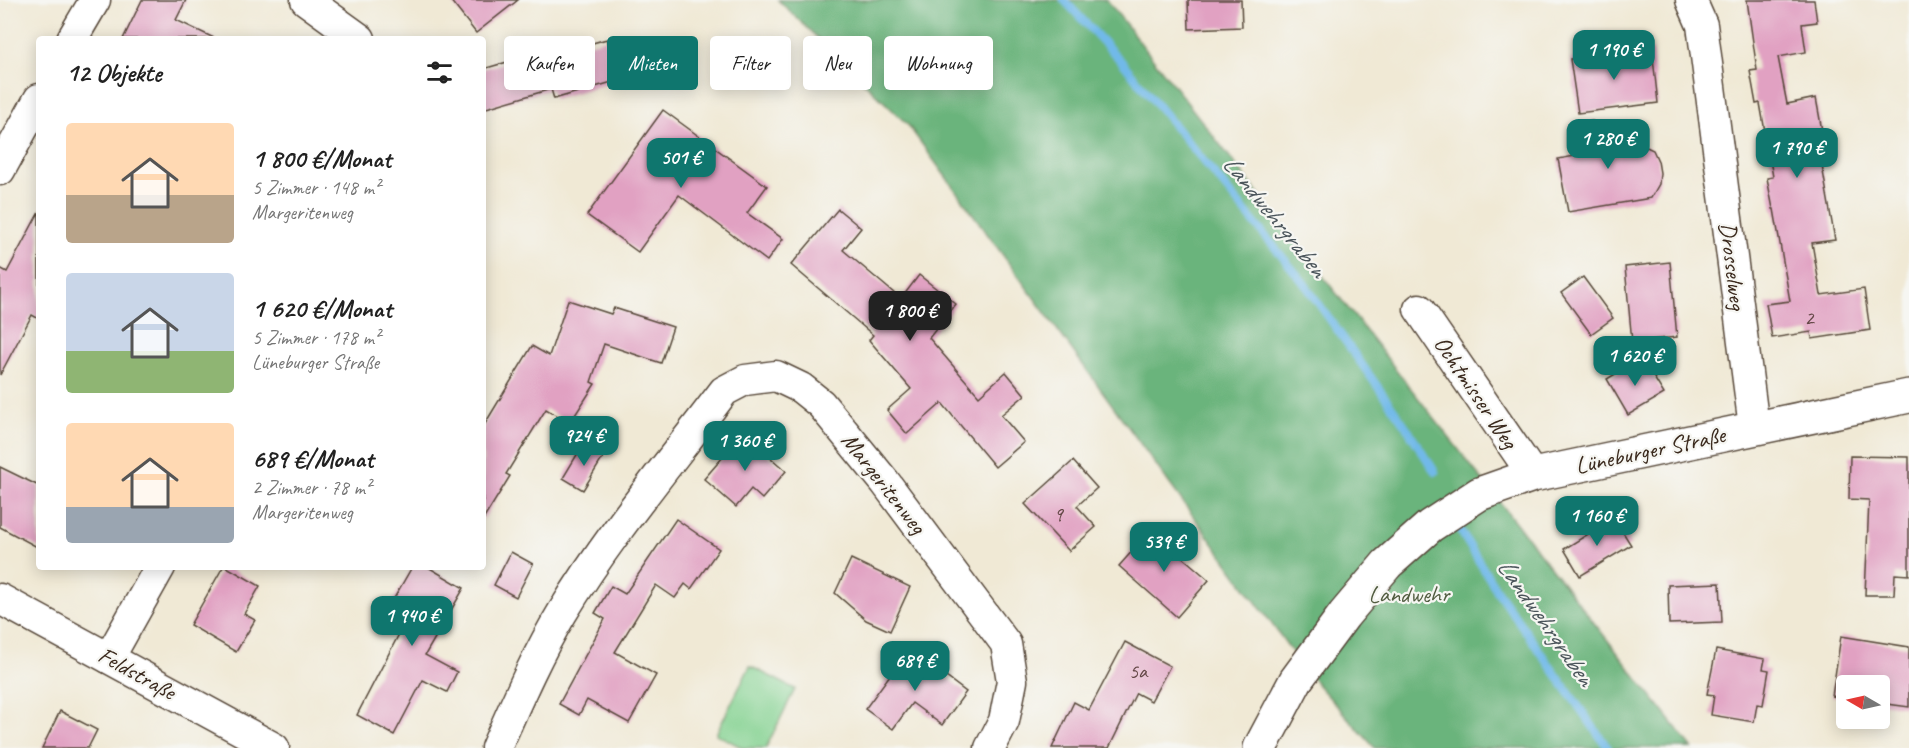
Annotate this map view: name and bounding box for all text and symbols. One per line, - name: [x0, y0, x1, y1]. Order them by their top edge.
- pin: 1 190 €: [1559, 30, 1669, 81]
- chip: Kaufen: [504, 36, 595, 90]
- chip: Mieten: [607, 36, 698, 90]
- chip: Filter: [710, 36, 791, 90]
- chip: Neu: [803, 36, 872, 90]
- chip: Wohnung: [884, 36, 993, 90]
- text: 1 190 €: [1587, 37, 1641, 62]
- text: 12 Objekte: [66, 56, 162, 89]
- icon: filters: [423, 56, 456, 89]
- pin: 1 280 €: [1553, 119, 1663, 170]
- text: 1 280 €: [1581, 126, 1635, 151]
- pin: 1 790 €: [1742, 128, 1852, 179]
- text: 1 790 €: [1770, 135, 1824, 160]
- pin: 501 €: [639, 138, 723, 189]
- text: 1 800 €/Monat: [252, 142, 391, 175]
- text: 501 €: [661, 145, 701, 170]
- icon: home: [114, 147, 186, 219]
- water label: Landwehrgraben: [1215, 148, 1336, 286]
- text: 5 Zimmer · 148 m²: [252, 175, 380, 200]
- text: Margeritenweg: [252, 200, 353, 225]
- street label: Drosselweg: [1713, 220, 1753, 313]
- pin: 1 800 €: [855, 291, 965, 342]
- text: 1 620 €/Monat: [252, 292, 392, 325]
- icon: home: [114, 297, 186, 369]
- text: 1 800 €: [883, 298, 937, 323]
- house number: 2: [1804, 305, 1815, 331]
- text: 5 Zimmer · 178 m²: [252, 325, 380, 350]
- street label: Ochtmisser Weg: [1427, 330, 1526, 456]
- pin: 1 620 €: [1580, 336, 1690, 387]
- text: 1 620 €: [1607, 343, 1663, 368]
- text: Lüneburger Straße: [252, 350, 379, 375]
- pin: 924 €: [542, 416, 626, 467]
- street label: Lüneburger Straße: [1572, 419, 1730, 481]
- pin: 1 360 €: [690, 421, 800, 472]
- text: 924 €: [564, 423, 604, 448]
- street label: Margeritenweg: [835, 426, 934, 541]
- text: 1 360 €: [717, 428, 773, 453]
- text: 689 €/Monat: [252, 442, 373, 475]
- icon: home: [114, 447, 186, 519]
- text: 2 Zimmer · 78 m²: [252, 475, 371, 500]
- pin: 1 160 €: [1542, 496, 1652, 547]
- text: Margeritenweg: [252, 500, 353, 525]
- house number: 9: [1053, 501, 1064, 527]
- text: 1 160 €: [1569, 503, 1625, 528]
- pin: 539 €: [1122, 522, 1206, 573]
- text: 539 €: [1144, 529, 1184, 554]
- water label: Landwehrgraben: [1490, 552, 1603, 694]
- park label: Landwehr: [1369, 579, 1452, 609]
- pin: 1 940 €: [357, 596, 467, 647]
- text: 1 940 €: [385, 603, 439, 628]
- street label: Feldstraße: [93, 640, 183, 708]
- pin: 689 €: [873, 641, 957, 692]
- text: 689 €: [894, 648, 936, 673]
- house number: 5a: [1129, 658, 1149, 684]
- north arrow: [1836, 675, 1890, 729]
- map controls: [1836, 675, 1890, 729]

